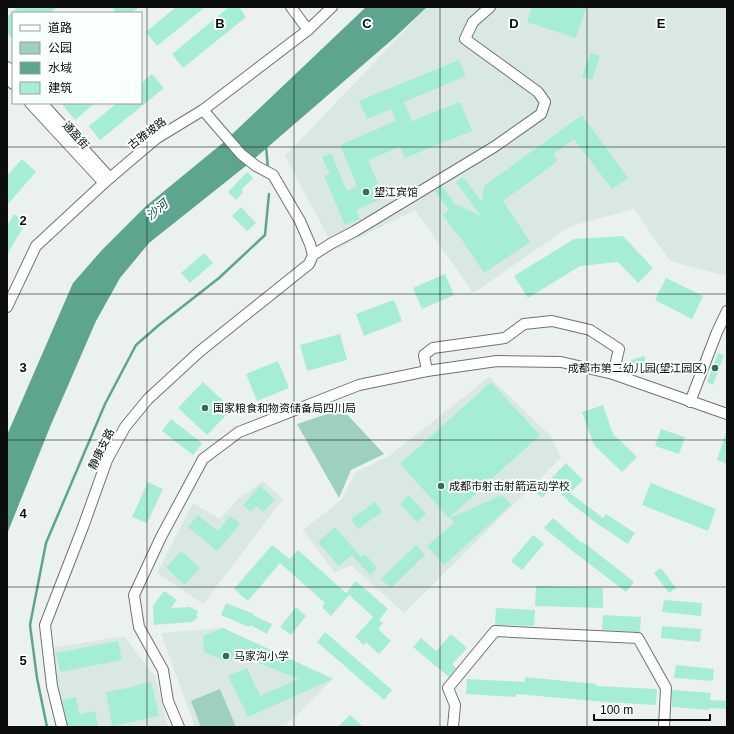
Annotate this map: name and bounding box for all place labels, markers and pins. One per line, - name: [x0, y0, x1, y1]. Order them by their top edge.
- place label: 望江宾馆: [374, 186, 418, 198]
- marker: 望江宾馆: [361, 187, 371, 197]
- place label: 成都市第二幼儿园(望江园区): [568, 362, 707, 374]
- marker: 成都市第二幼儿园(望江园区): [710, 363, 720, 373]
- place label: 国家粮食和物资储备局四川局: [213, 402, 356, 414]
- marker: 国家粮食和物资储备局四川局: [200, 403, 210, 413]
- place label: 成都市射击射箭运动学校: [449, 480, 570, 492]
- marker: 成都市射击射箭运动学校: [436, 481, 446, 491]
- place label: 马家沟小学: [234, 650, 289, 662]
- marker: 马家沟小学: [221, 651, 231, 661]

